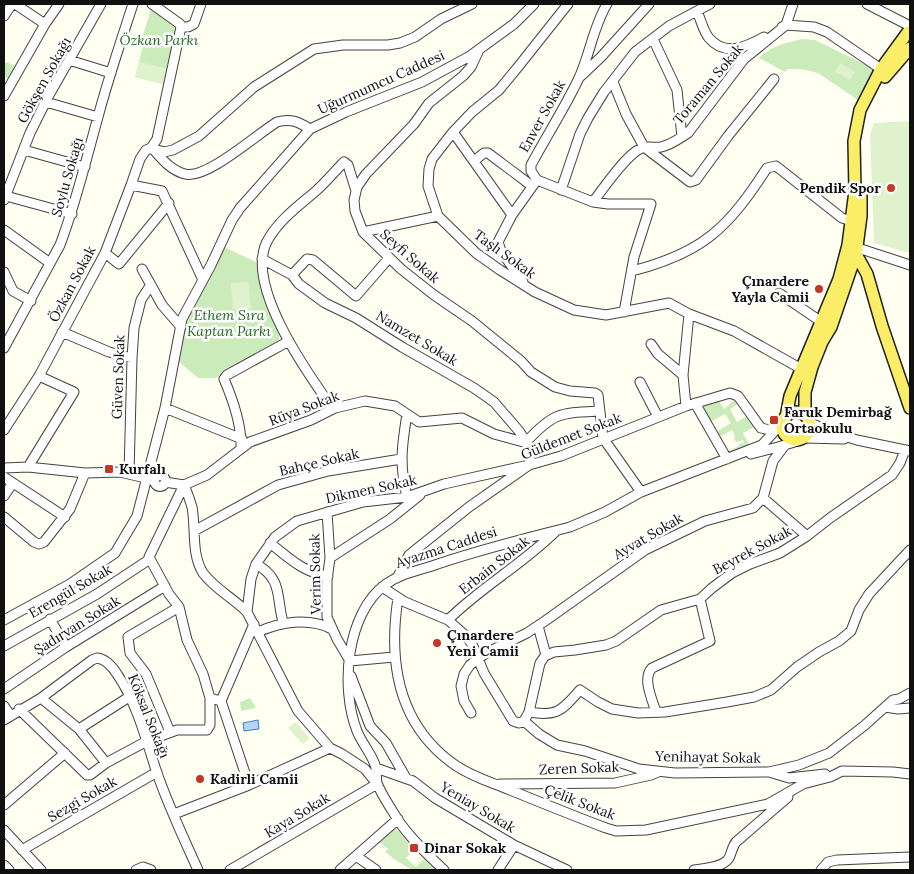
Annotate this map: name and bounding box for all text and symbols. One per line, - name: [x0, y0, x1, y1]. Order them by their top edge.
- park label: Özkan Parkı: [120, 31, 199, 49]
- street label: Gökşen Sokağı: [13, 34, 75, 126]
- street label: Toraman Sokak: [669, 40, 747, 128]
- street label: Uğurmumcu Caddesi: [315, 46, 447, 118]
- street label: Enver Sokak: [515, 76, 569, 155]
- street label: Soylu Sokağı: [47, 135, 87, 219]
- place label: Pendik Spor: [800, 179, 881, 197]
- marker: Pendik Spor: [885, 182, 897, 194]
- street label: Seyfi Sokak: [376, 225, 444, 287]
- street label: Taşlı Sokak: [471, 226, 540, 283]
- street label: Özkan Sokak: [44, 242, 100, 325]
- place label: Çınardere Yayla Camii: [732, 272, 809, 306]
- marker: Çınardere Yayla Camii: [813, 283, 825, 295]
- park label: Ethem Sıra Kaptan Parkı: [187, 306, 271, 340]
- street label: Namzet Sokak: [373, 306, 462, 370]
- street label: Güven Sokak: [108, 334, 128, 419]
- street label: Rüya Sokak: [266, 386, 342, 430]
- place label: Faruk Demirbağ Ortaokulu: [784, 403, 893, 437]
- street label: Güldemet Sokak: [518, 408, 624, 463]
- marker: Faruk Demirbağ Ortaokulu: [768, 414, 780, 426]
- street label: Bahçe Sokak: [277, 444, 361, 480]
- place label: Kurfalı: [119, 460, 166, 478]
- marker: Kurfalı: [103, 463, 115, 475]
- street label: Dikmen Sokak: [324, 470, 419, 507]
- street label: Ayvat Sokak: [609, 509, 686, 564]
- street label: Beyrek Sokak: [709, 521, 795, 578]
- street label: Ayazma Caddesi: [392, 522, 499, 572]
- street label: Erbain Sokak: [455, 532, 533, 598]
- street label: Verim Sokak: [305, 533, 325, 616]
- street label: Erengül Sokak: [25, 560, 115, 622]
- street label: Şadırvan Sokak: [31, 591, 124, 659]
- place label: Çınardere Yeni Camii: [447, 626, 519, 660]
- marker: Çınardere Yeni Camii: [431, 637, 443, 649]
- street label: Köksal Sokağı: [124, 671, 174, 761]
- street label: Yenihayat Sokak: [654, 747, 761, 767]
- street label: Zeren Sokak: [539, 758, 620, 778]
- place label: Kadirli Camii: [210, 770, 299, 788]
- street label: Sezgi Sokak: [44, 772, 120, 826]
- marker: Kadirli Camii: [194, 773, 206, 785]
- street label: Yeniay Sokak: [436, 777, 519, 837]
- street label: Çelik Sokak: [542, 780, 619, 824]
- street label: Kaya Sokak: [261, 788, 333, 842]
- place label: Dinar Sokak: [424, 839, 507, 857]
- marker: Dinar Sokak: [408, 842, 420, 854]

